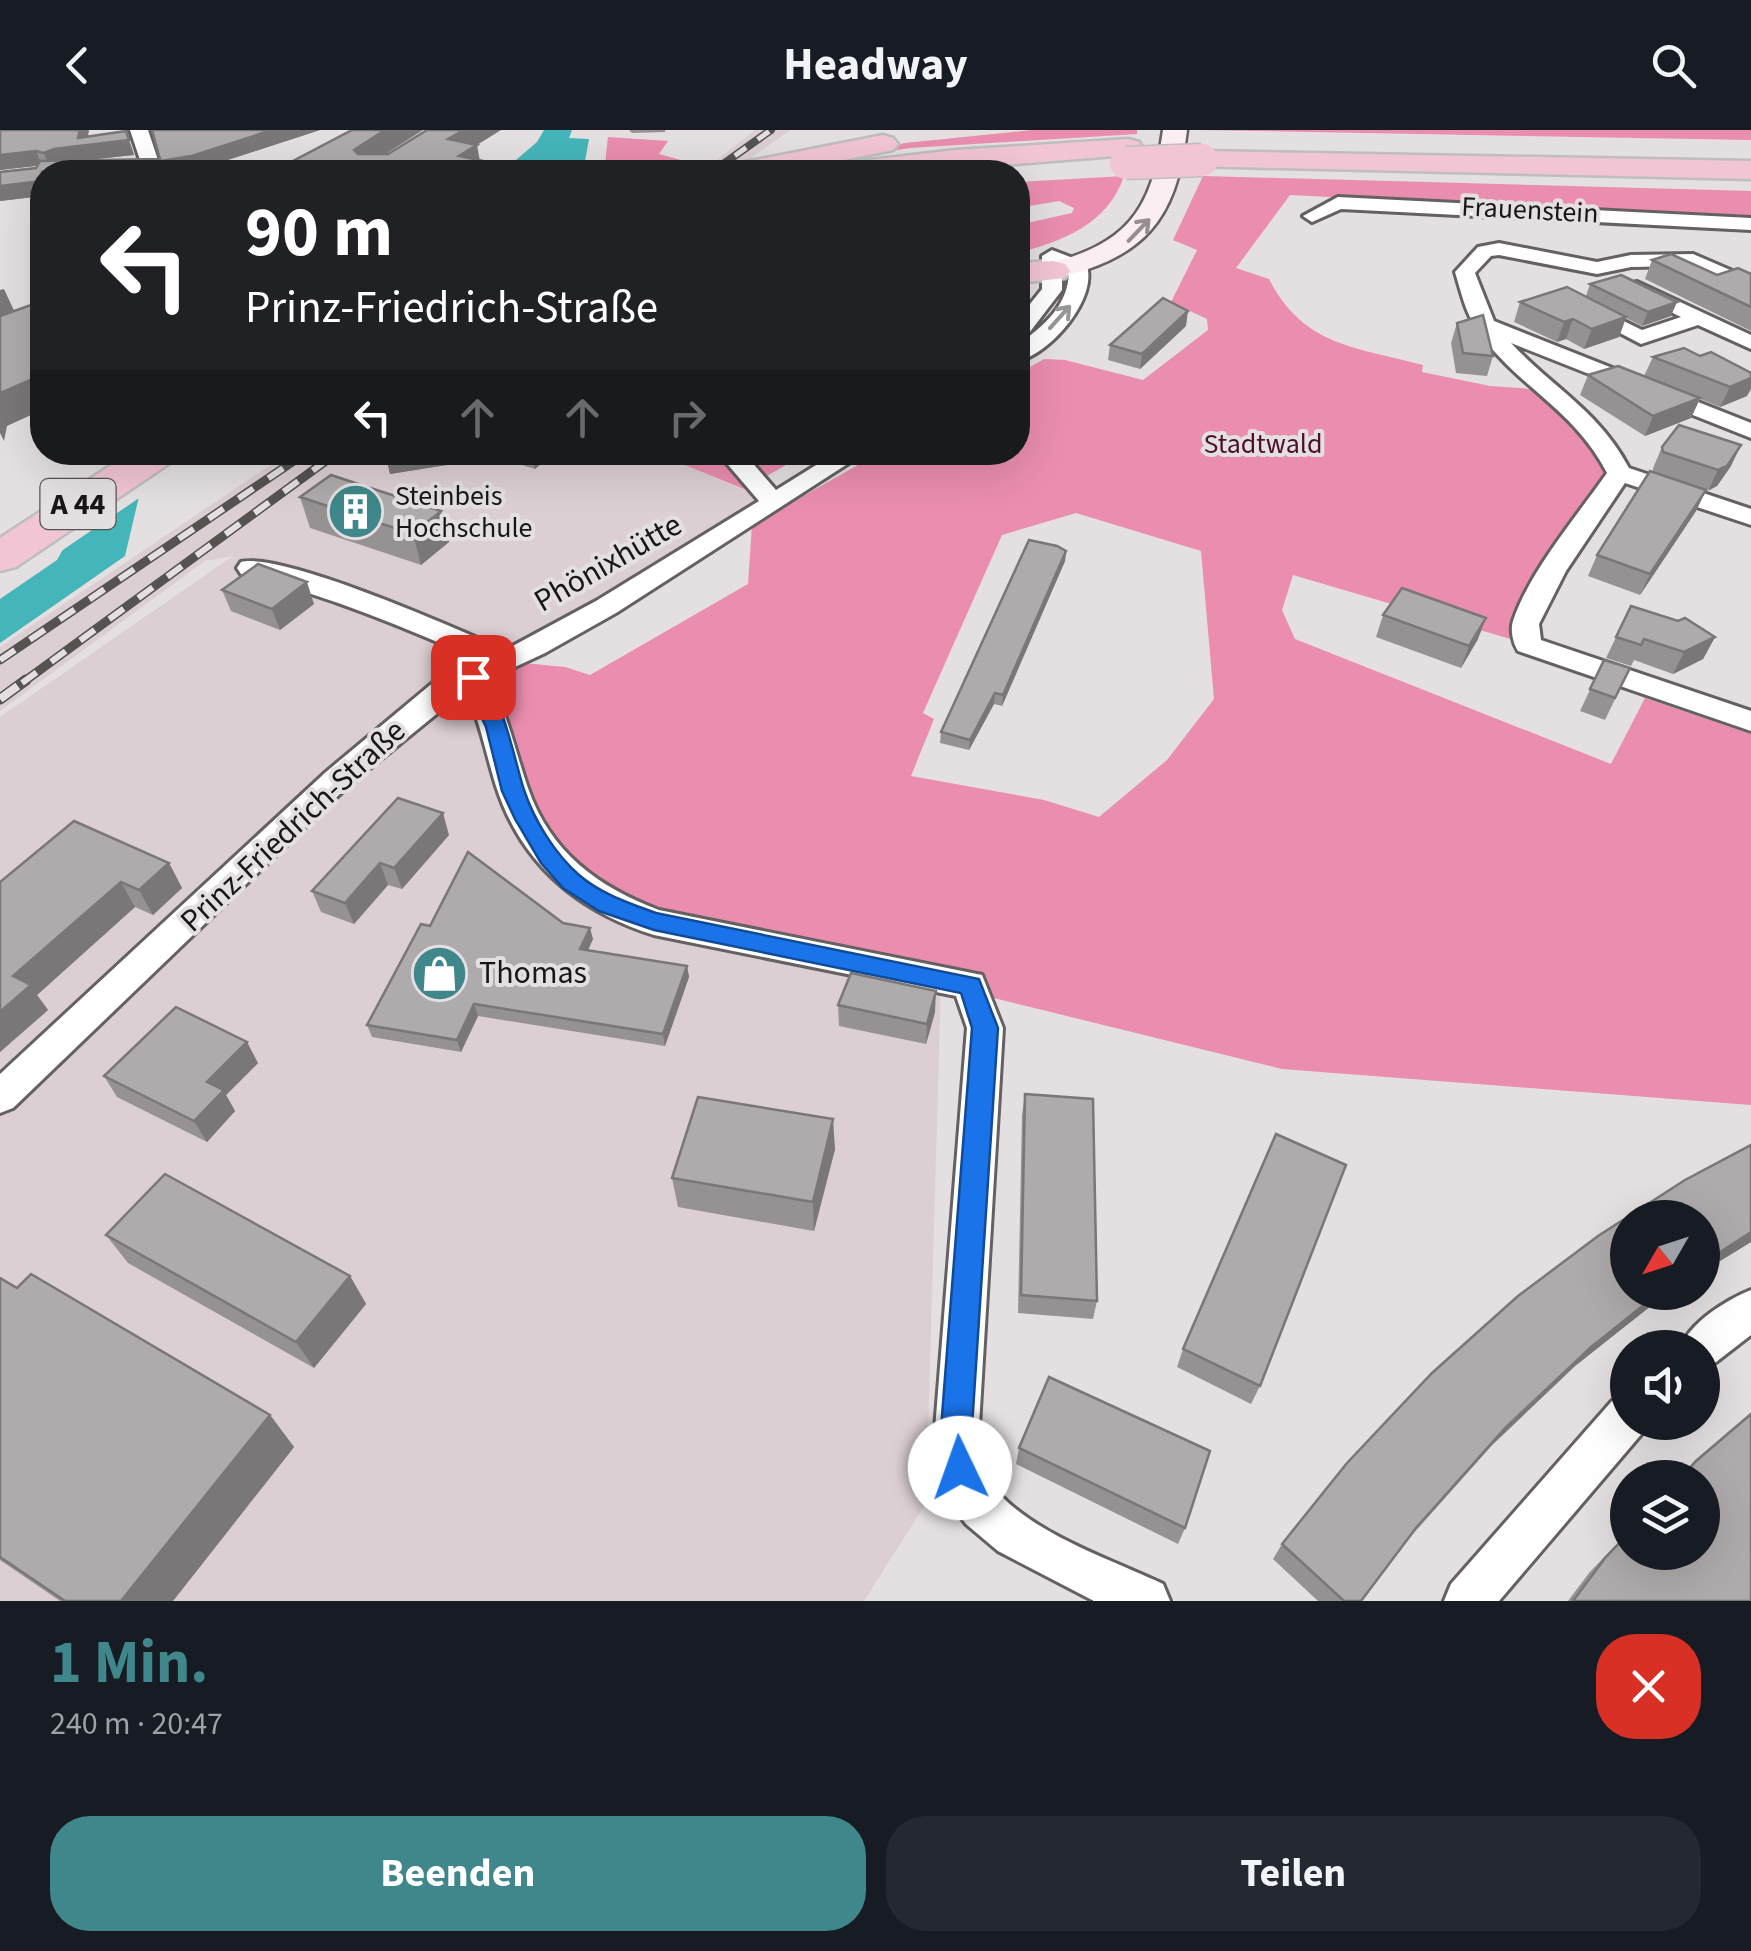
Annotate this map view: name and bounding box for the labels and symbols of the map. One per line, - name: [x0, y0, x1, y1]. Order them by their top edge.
- street label: Frauenstein: [1460, 186, 1600, 234]
- one-way arrow: [1127, 218, 1151, 242]
- one-way arrow: [1049, 305, 1072, 330]
- park label: Stadtwald: [1204, 424, 1322, 464]
- place label: Steinbeis Hochschule: [395, 476, 532, 548]
- road number: A 44: [40, 479, 116, 529]
- building icon: Steinbeis Hochschule: [326, 482, 386, 542]
- street label: Phönixhütte: [526, 502, 690, 624]
- pin: [431, 635, 516, 720]
- street label: Prinz-Friedrich-Straße: [170, 709, 416, 943]
- shop icon: Thomas: [410, 943, 470, 1003]
- place label: Thomas: [479, 950, 587, 996]
- north arrow: [1610, 1200, 1720, 1310]
- position arrow: [908, 1416, 1012, 1520]

